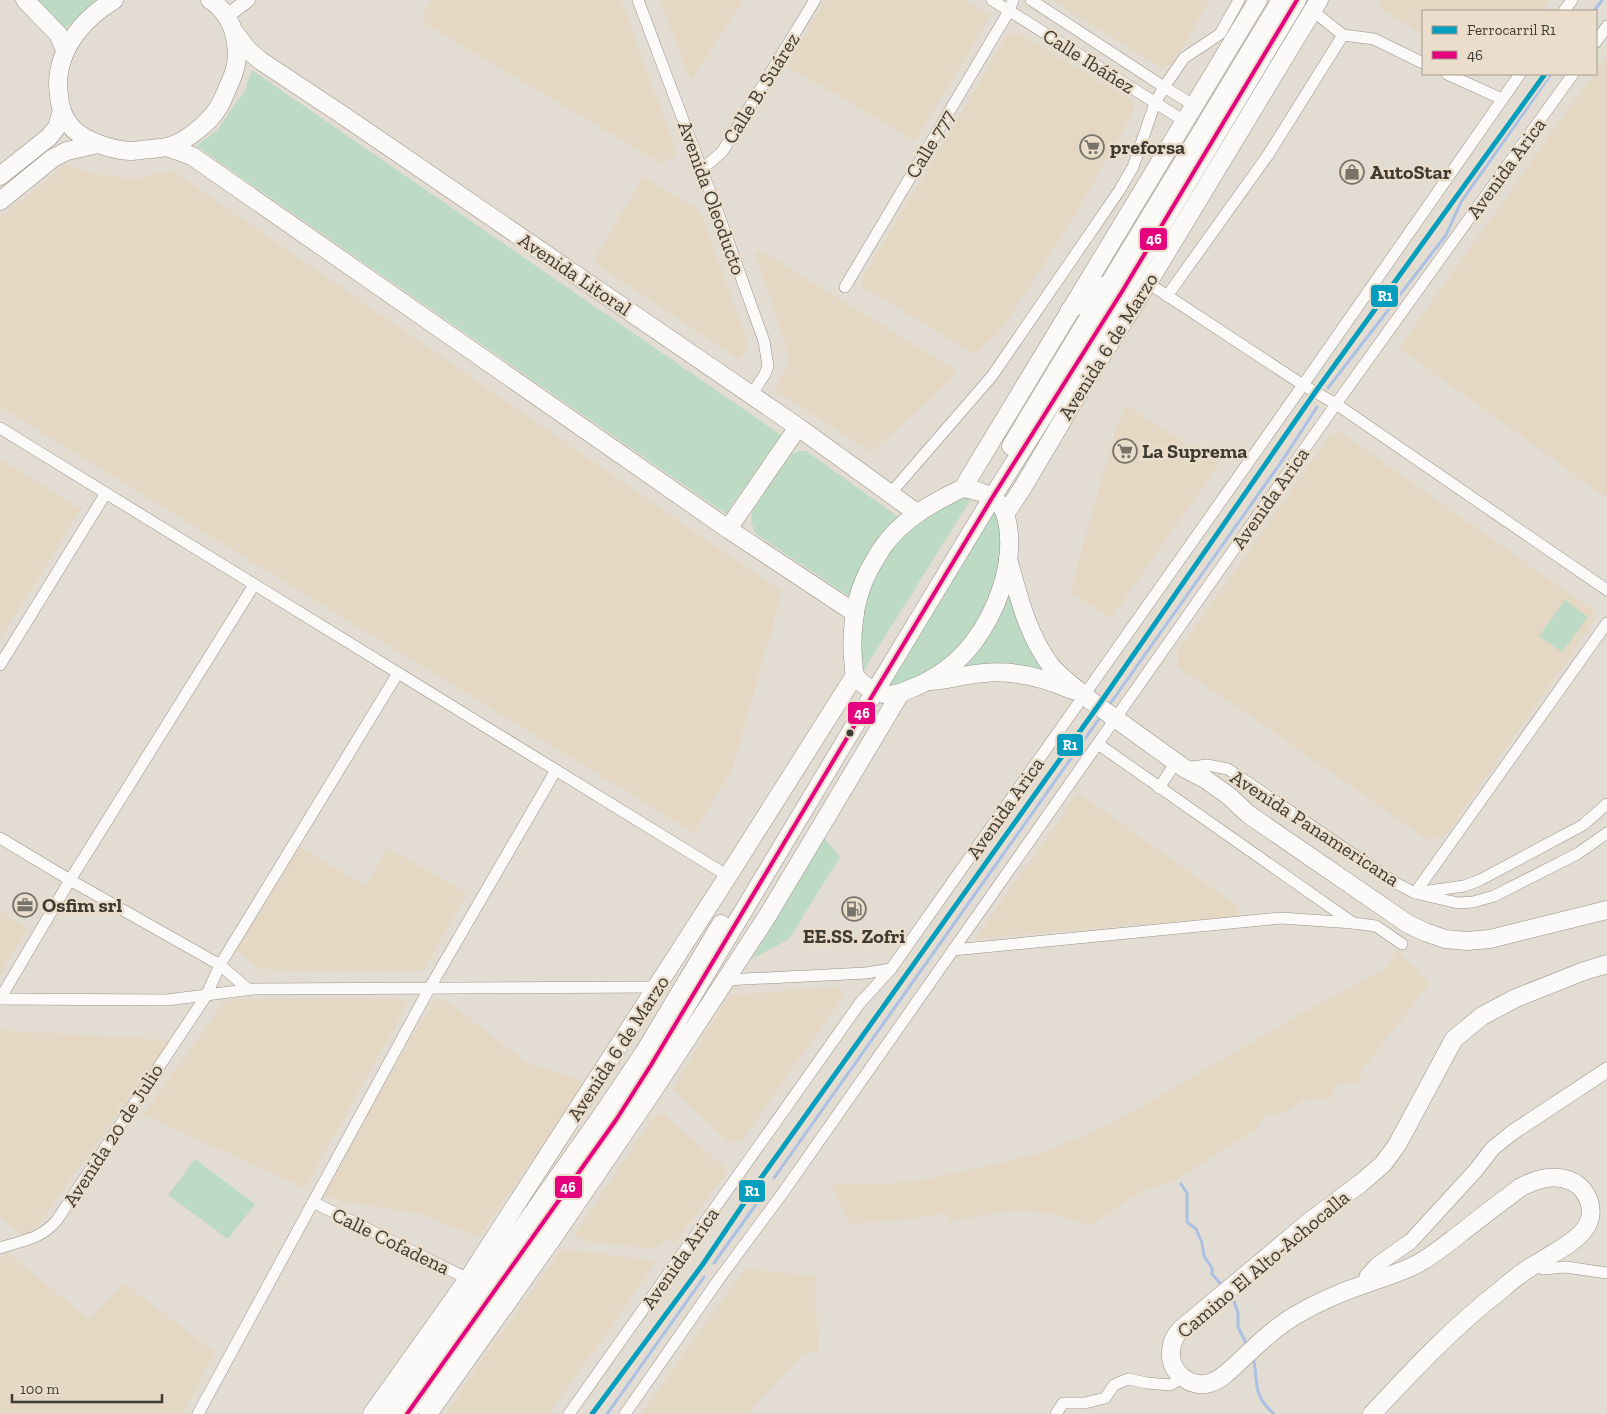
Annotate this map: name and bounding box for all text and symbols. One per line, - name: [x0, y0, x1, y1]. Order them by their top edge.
- legend: [1422, 10, 1597, 75]
- text: Ferrocarril R1: [1467, 21, 1556, 39]
- street label: Calle Ibáñez: [1039, 23, 1139, 99]
- street label: Calle B. Suárez: [717, 28, 805, 148]
- text: 46: [1467, 46, 1483, 64]
- street label: Calle 777: [900, 105, 960, 183]
- street label: Avenida Arica: [1461, 113, 1551, 223]
- street label: Avenida Oleoducto: [673, 118, 751, 278]
- supermarket icon: preforsa: [1079, 134, 1105, 160]
- place label: preforsa: [1110, 135, 1185, 159]
- shop icon: AutoStar: [1339, 159, 1365, 185]
- place label: AutoStar: [1370, 160, 1452, 184]
- street label: Avenida Litoral: [514, 227, 636, 321]
- line badge: 46: [1139, 227, 1168, 251]
- text: 46: [1146, 231, 1162, 248]
- street label: Avenida 6 de Marzo: [1053, 268, 1163, 424]
- line badge: R1: [1370, 284, 1399, 308]
- text: R1: [1378, 288, 1393, 305]
- supermarket icon: La Suprema: [1112, 438, 1138, 464]
- place label: La Suprema: [1142, 439, 1247, 463]
- street label: Avenida Arica: [1226, 442, 1314, 554]
- line badge: 46: [847, 701, 876, 725]
- text: 46: [854, 705, 870, 722]
- unlabelled marker: [845, 728, 855, 738]
- line badge: R1: [1056, 733, 1084, 757]
- text: R1: [1063, 737, 1078, 754]
- street label: Avenida Arica: [961, 752, 1049, 864]
- street label: Avenida Panamericana: [1226, 764, 1404, 892]
- office icon: Osfim srl: [12, 892, 38, 918]
- place label: Osfim srl: [42, 893, 122, 917]
- fuel station icon: EE.SS. Zofri: [841, 896, 867, 922]
- place label: EE.SS. Zofri: [803, 924, 905, 948]
- street label: Avenida 6 de Marzo: [562, 971, 674, 1125]
- street label: Avenida 20 de Julio: [58, 1059, 168, 1211]
- line badge: 46: [554, 1175, 583, 1199]
- text: 46: [560, 1179, 576, 1196]
- line badge: R1: [738, 1179, 766, 1203]
- text: R1: [745, 1183, 760, 1200]
- street label: Camino El Alto-Achocalla: [1172, 1185, 1354, 1343]
- street label: Calle Cofadena: [328, 1202, 454, 1280]
- street label: Avenida Arica: [636, 1202, 724, 1314]
- scale bar: [12, 1372, 162, 1404]
- text: 100 m: [20, 1380, 59, 1398]

